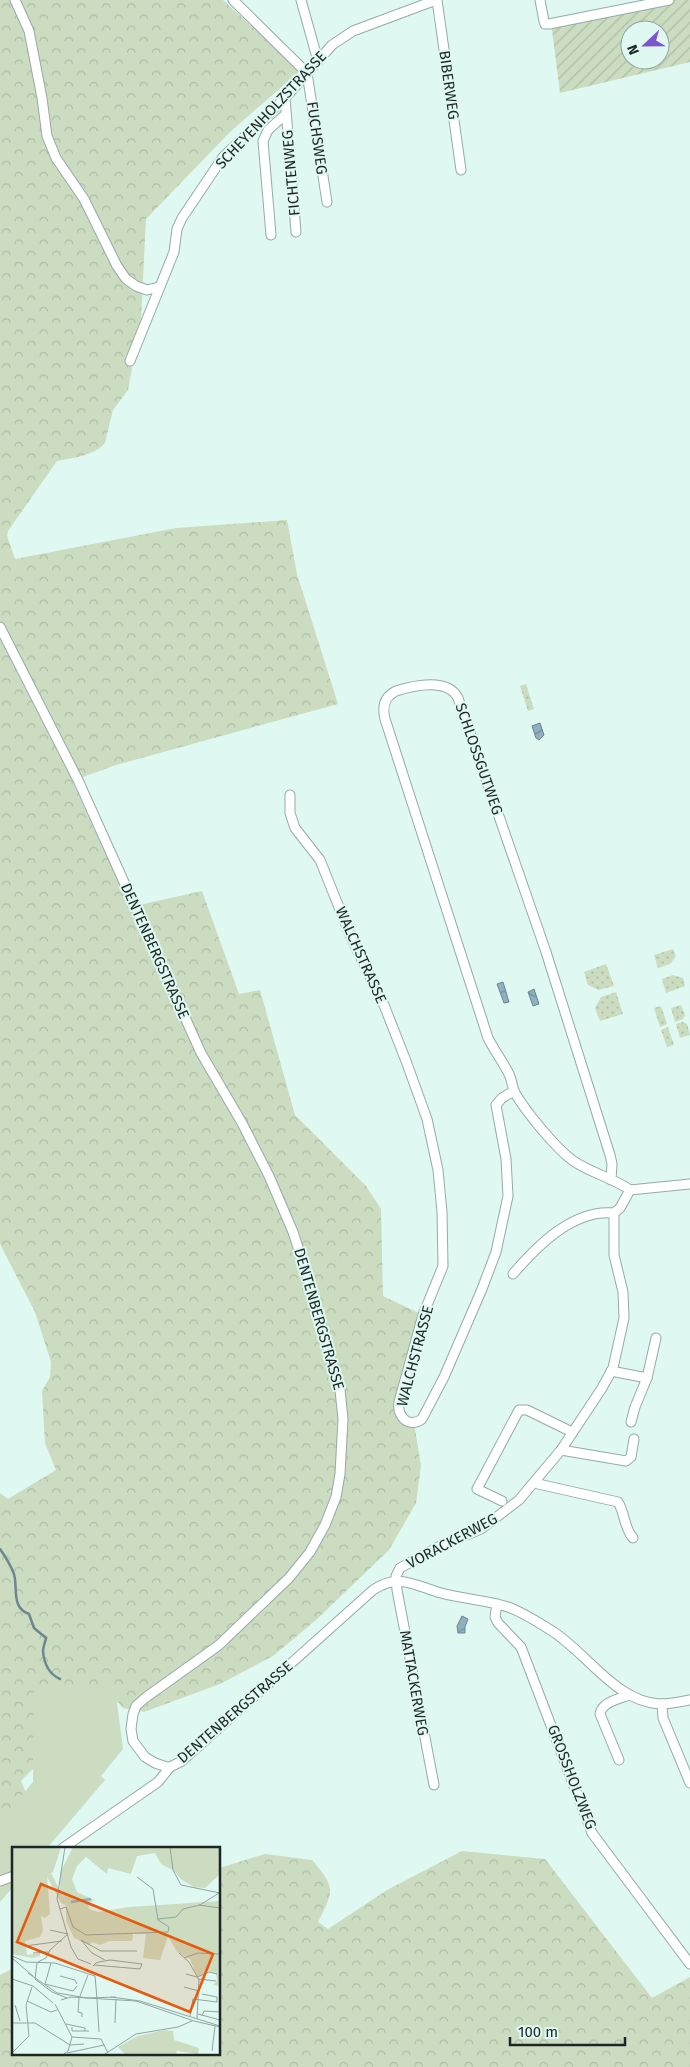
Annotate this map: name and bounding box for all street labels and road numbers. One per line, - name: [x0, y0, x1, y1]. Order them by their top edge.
- street label: SCHEYENHOLZSTRASSE: [212, 47, 330, 173]
- street label: BIBERWEG: [435, 49, 463, 121]
- street label: FUCHSWEG: [303, 100, 331, 176]
- street label: FICHTENWEG: [278, 129, 304, 217]
- street label: SCHLOSSGUTWEG: [451, 701, 507, 817]
- street label: DENTENBERGSTRASSE: [117, 880, 193, 1022]
- street label: WALCHSTRASSE: [332, 904, 390, 1006]
- street label: DENTENBERGSTRASSE: [290, 1246, 348, 1392]
- street label: WALCHSTRASSE: [393, 1304, 437, 1408]
- street label: VORACKERWEG: [404, 1510, 500, 1572]
- street label: MATTACKERWEG: [396, 1629, 432, 1737]
- street label: DENTENBERGSTRASSE: [174, 1657, 296, 1767]
- street label: GROSSHOLZWEG: [544, 1722, 600, 1832]

